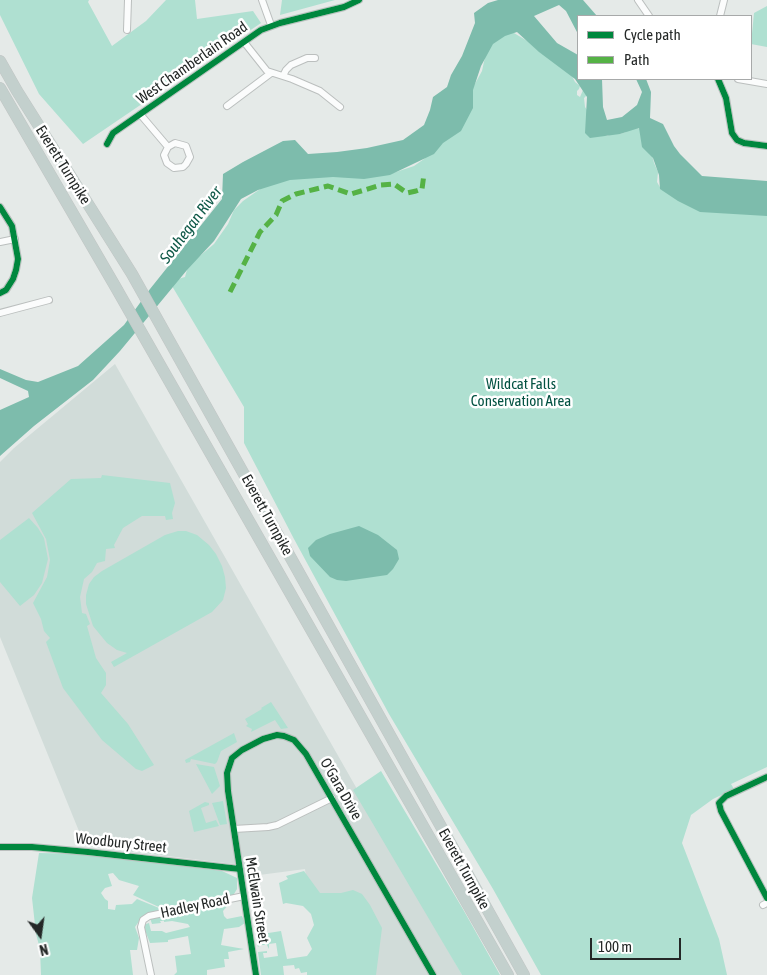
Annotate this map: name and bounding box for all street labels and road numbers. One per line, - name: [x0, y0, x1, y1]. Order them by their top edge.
- street label: West Chamberlain Road: [133, 18, 251, 108]
- street label: Everett Turnpike: [32, 122, 94, 208]
- street label: Everett Turnpike: [237, 471, 297, 559]
- street label: O'Gara Drive: [316, 755, 366, 823]
- street label: Everett Turnpike: [434, 825, 494, 913]
- street label: Woodbury Street: [75, 829, 167, 857]
- street label: McElwain Street: [241, 855, 273, 945]
- street label: Hadley Road: [159, 890, 231, 922]

